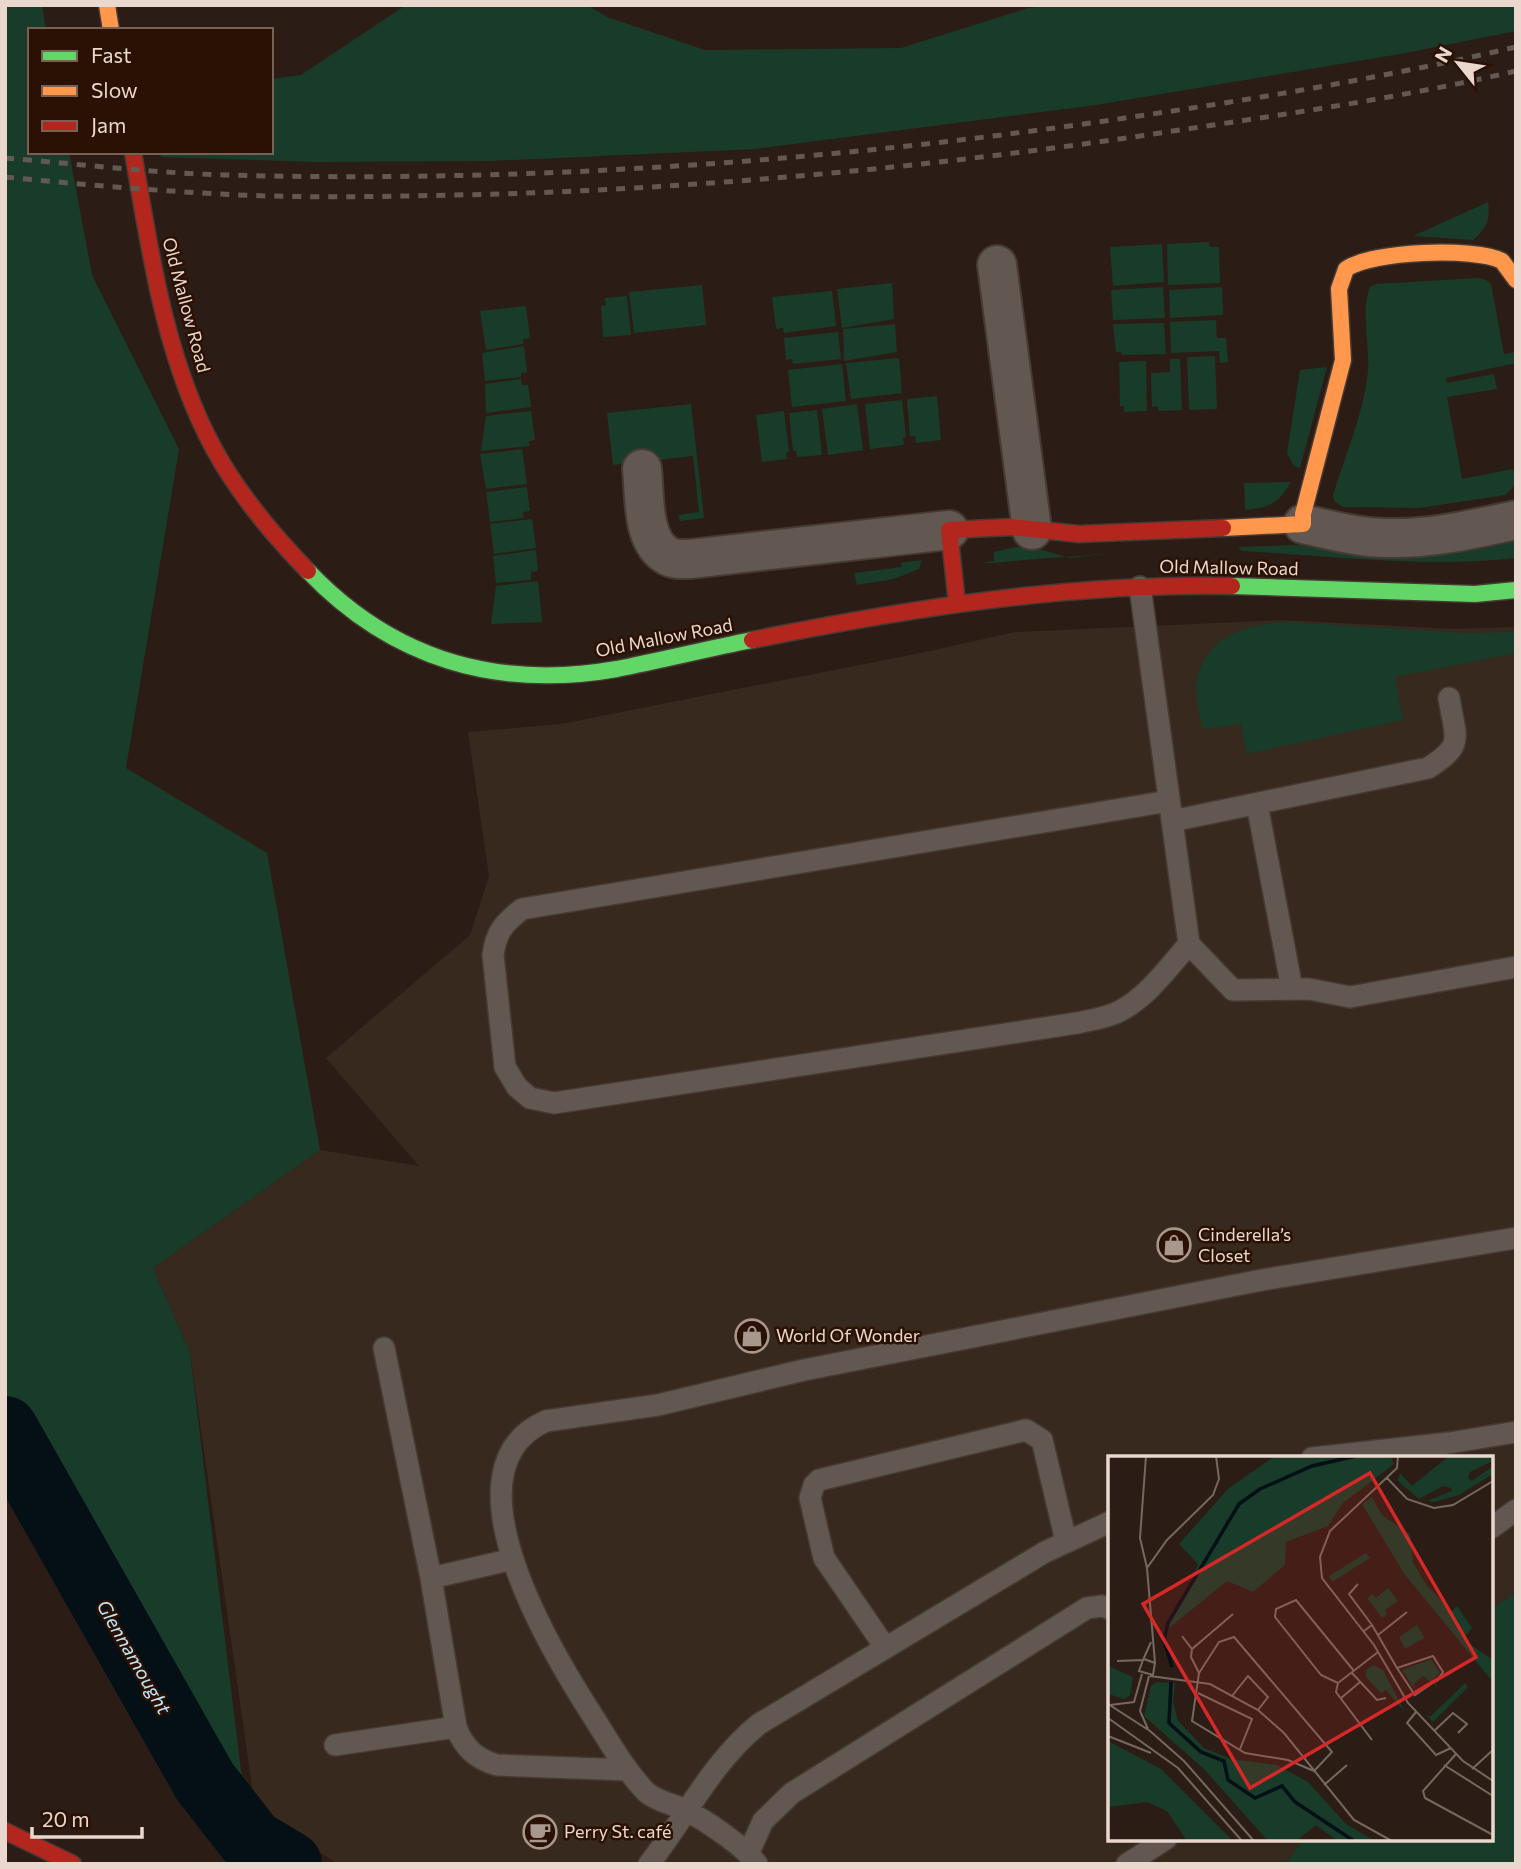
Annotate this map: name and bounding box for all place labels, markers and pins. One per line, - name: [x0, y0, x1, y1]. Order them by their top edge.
- place label: Cinderella’s Closet: [1198, 1223, 1291, 1266]
- shop icon: Cinderella’s Closet: [1155, 1226, 1193, 1264]
- shop icon: World Of Wonder: [733, 1317, 771, 1355]
- place label: World Of Wonder: [776, 1324, 920, 1346]
- cafe icon: Perry St. café: [521, 1813, 559, 1851]
- place label: Perry St. café: [564, 1820, 672, 1842]

